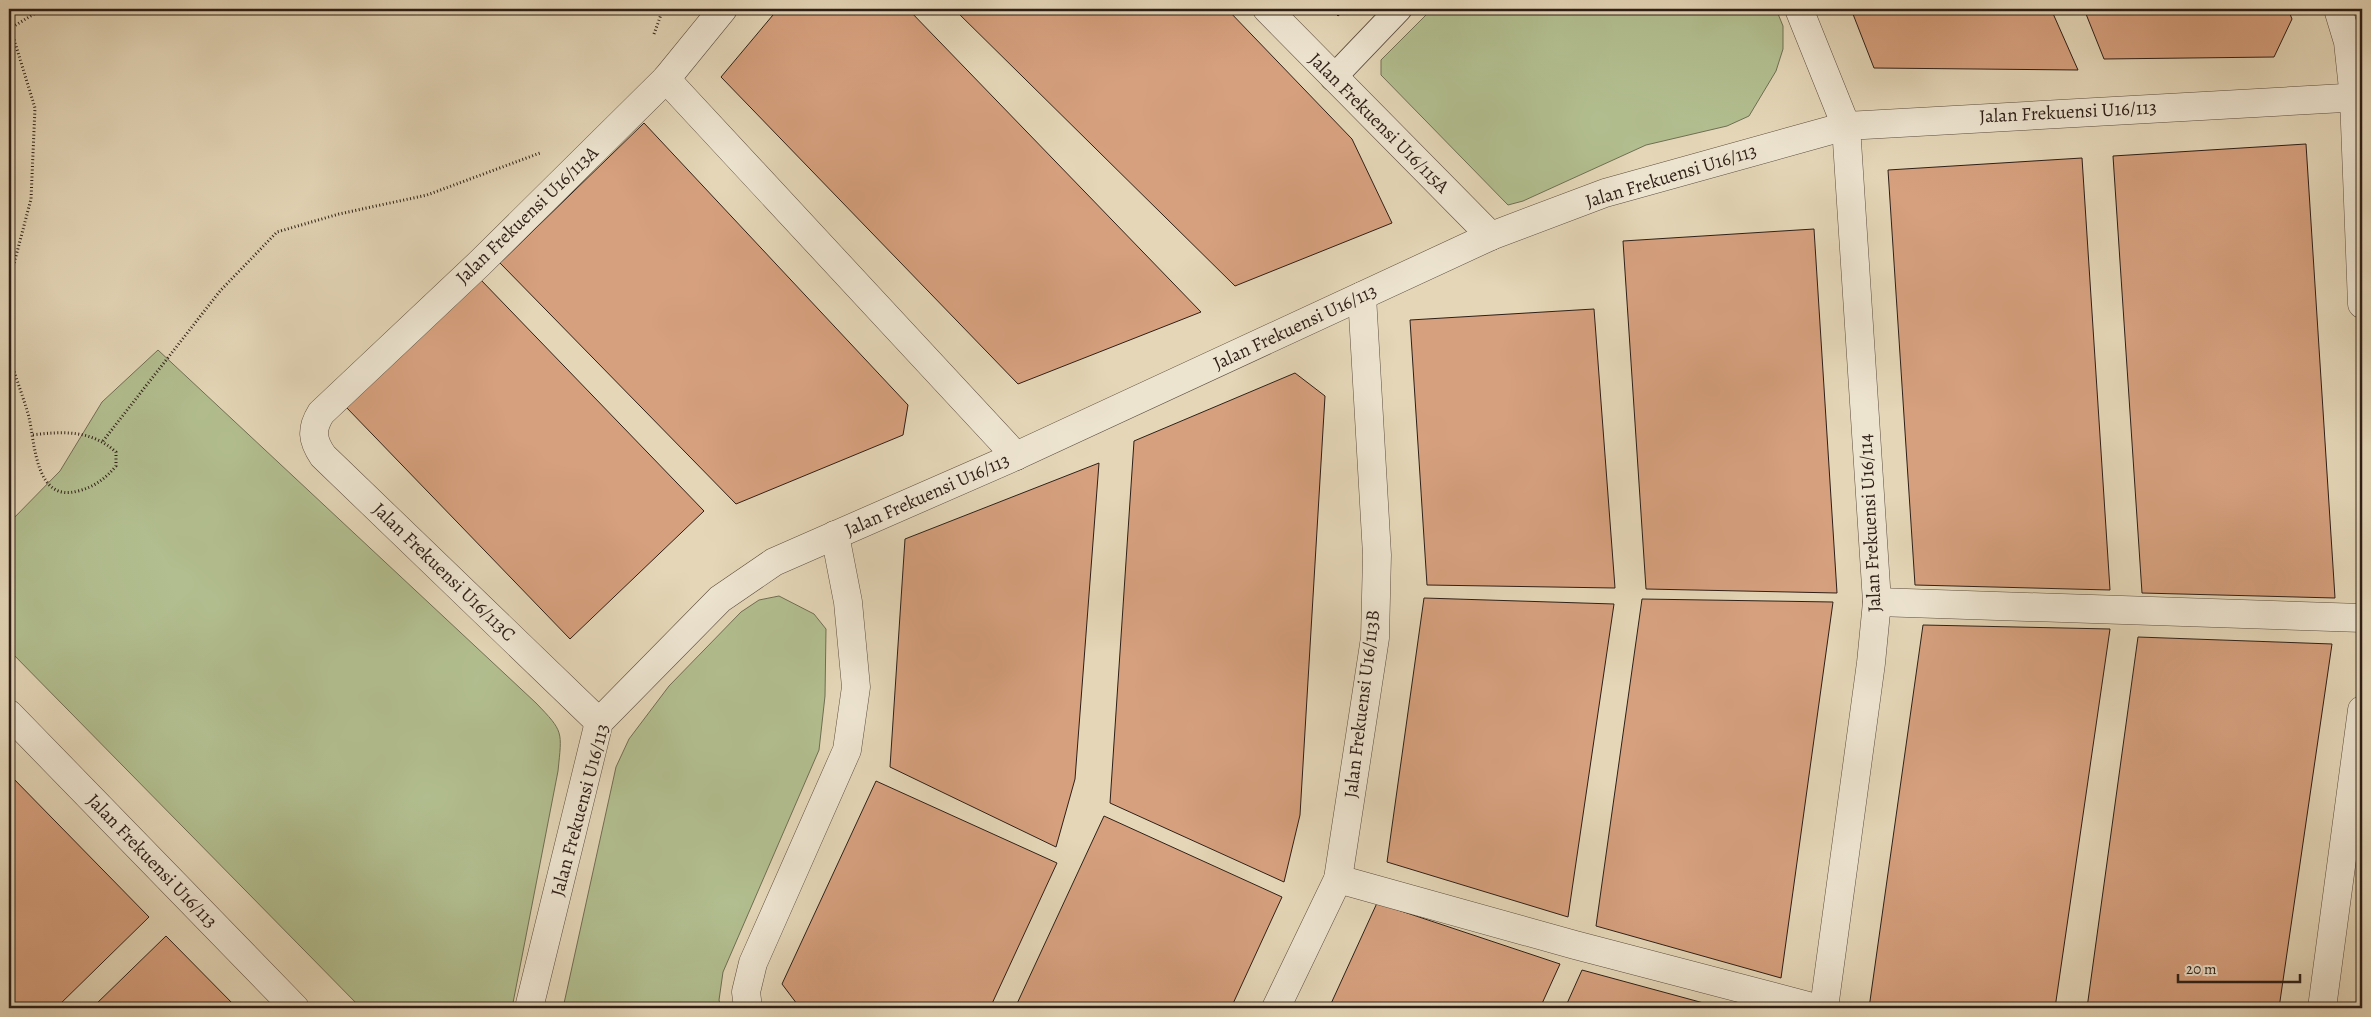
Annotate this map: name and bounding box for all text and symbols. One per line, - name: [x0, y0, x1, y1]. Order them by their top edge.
- street label: Jalan Frekuensi U16/115A: [1303, 47, 1456, 200]
- street label: Jalan Frekuensi U16/113: [1978, 94, 2158, 130]
- street label: Jalan Frekuensi U16/113: [1582, 138, 1760, 214]
- street label: Jalan Frekuensi U16/113A: [450, 139, 605, 290]
- street label: Jalan Frekuensi U16/113: [1209, 278, 1381, 376]
- street label: Jalan Frekuensi U16/114: [1852, 433, 1888, 613]
- street label: Jalan Frekuensi U16/113: [840, 447, 1014, 543]
- street label: Jalan Frekuensi U16/113C: [367, 497, 521, 647]
- street label: Jalan Frekuensi U16/113B: [1338, 609, 1386, 799]
- street label: Jalan Frekuensi U16/113: [544, 721, 616, 899]
- street label: Jalan Frekuensi U16/113: [81, 788, 223, 934]
- scale bar: [2178, 952, 2301, 984]
- text: 20 m: [2186, 959, 2217, 979]

